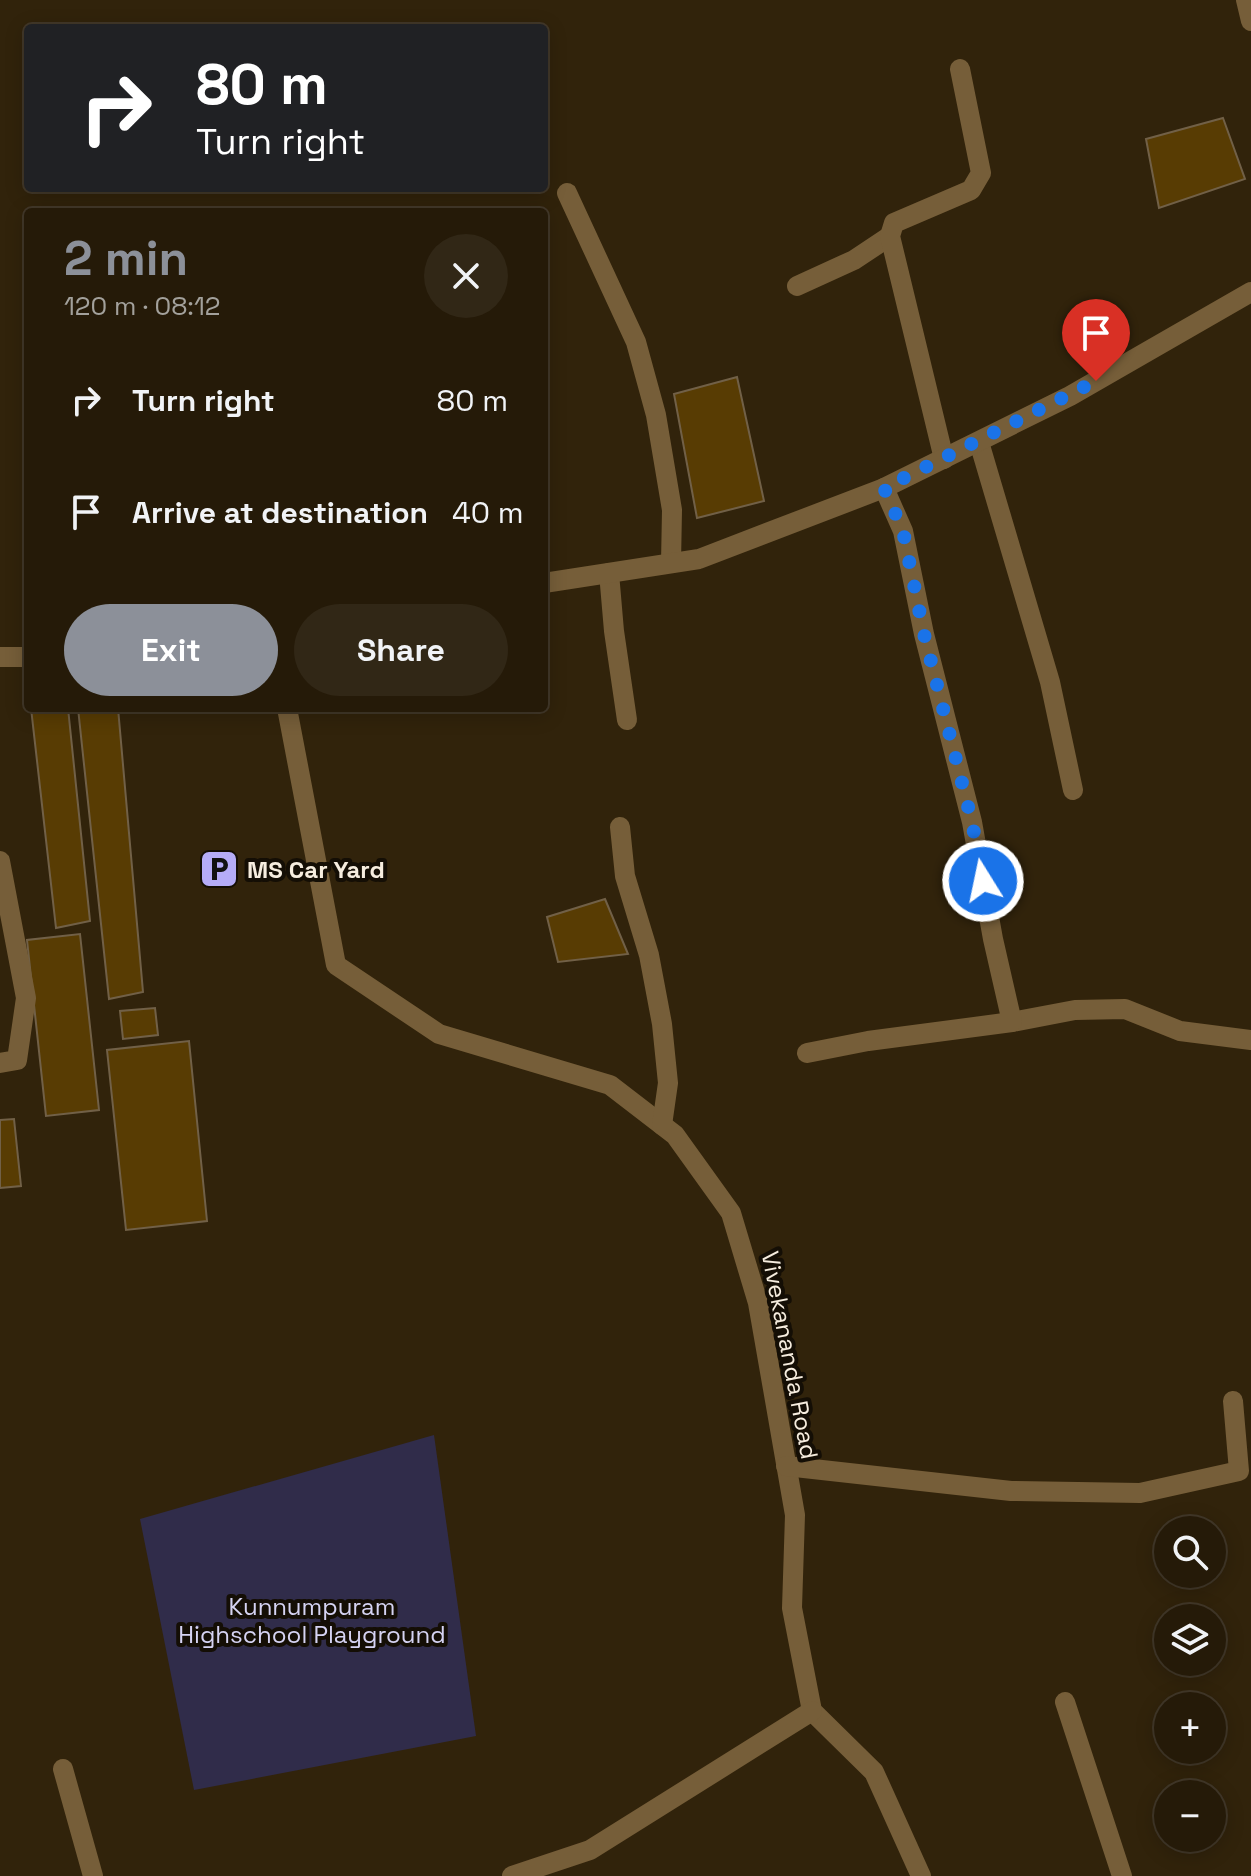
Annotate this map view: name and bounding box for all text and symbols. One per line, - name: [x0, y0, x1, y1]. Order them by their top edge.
- text: 80 m: [196, 49, 328, 120]
- icon: right: [64, 56, 168, 160]
- text: Turn right: [196, 119, 365, 165]
- text: 2 min: [64, 228, 188, 289]
- button: close: [424, 234, 508, 318]
- text: 120 m · 08:12: [64, 289, 220, 323]
- pin: [1062, 299, 1130, 381]
- icon: arrive: [1074, 311, 1118, 355]
- icon: right: [64, 378, 108, 422]
- text: Turn right: [132, 381, 275, 420]
- text: 80 m: [437, 381, 508, 420]
- icon: arrive: [64, 490, 108, 534]
- text: Arrive at destination: [132, 493, 428, 532]
- text: 40 m: [452, 493, 524, 532]
- button: Exit: [64, 604, 278, 696]
- button: Share: [294, 604, 508, 696]
- position arrow: [941, 839, 1025, 923]
- parking icon: MS Car Yard: [198, 848, 240, 890]
- place label: MS Car Yard: [247, 854, 385, 885]
- street label: Vivekananda Road: [755, 1248, 825, 1462]
- map controls: [1154, 1516, 1226, 1852]
- button: search: [1154, 1516, 1226, 1588]
- park label: Kunnumpuram Highschool Playground: [178, 1591, 446, 1650]
- button: layers: [1154, 1604, 1226, 1676]
- button: +: [1154, 1692, 1226, 1764]
- button: −: [1154, 1780, 1226, 1852]

